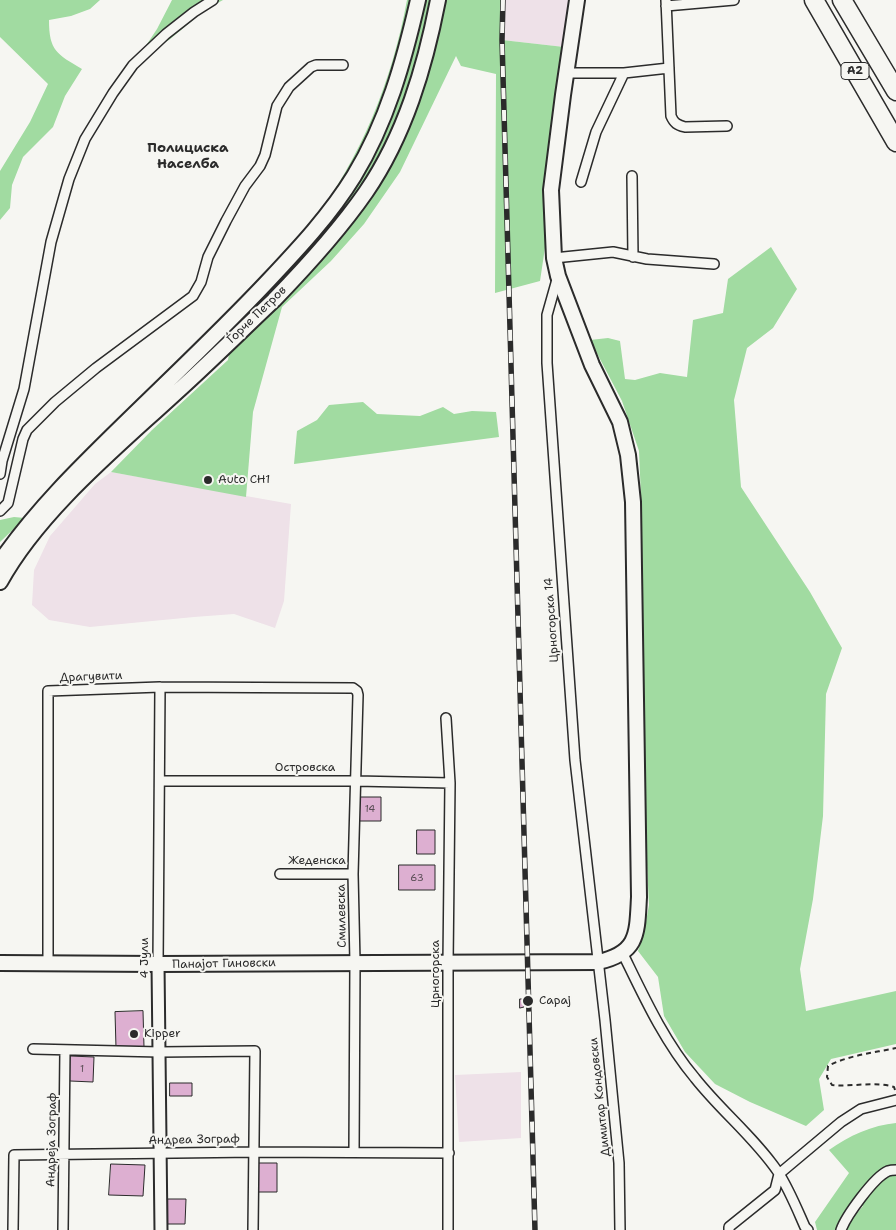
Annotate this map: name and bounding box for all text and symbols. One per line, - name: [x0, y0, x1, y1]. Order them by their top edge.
- road number: A2: [841, 62, 869, 80]
- district label: Полициска Населба: [147, 140, 229, 172]
- street label: Ѓорче Петров: [224, 283, 290, 347]
- place label: Auto CH1: [218, 473, 270, 487]
- marker: Auto CH1: [202, 474, 214, 486]
- street label: Црногорска 14: [542, 577, 562, 663]
- street label: Драгувити: [59, 669, 123, 685]
- street label: Островска: [275, 761, 335, 775]
- house number: 14: [365, 803, 375, 815]
- street label: Жеденска: [288, 854, 346, 868]
- house number: 63: [410, 872, 424, 884]
- street label: Смилевска: [334, 884, 350, 948]
- street label: 4 Јули: [138, 938, 152, 978]
- street label: Црногорска: [429, 940, 443, 1008]
- street label: Панајот Гиновски: [172, 956, 276, 972]
- marker: Сарај: [521, 994, 535, 1008]
- place label: Сарај: [539, 994, 571, 1008]
- place label: Kipper: [144, 1027, 181, 1041]
- marker: Kipper: [128, 1028, 140, 1040]
- street label: Димитар Кондовски: [587, 1037, 613, 1157]
- house number: 1: [80, 1063, 84, 1075]
- street label: Андреја Зограф: [44, 1093, 60, 1187]
- street label: Андреа Зограф: [148, 1132, 240, 1148]

